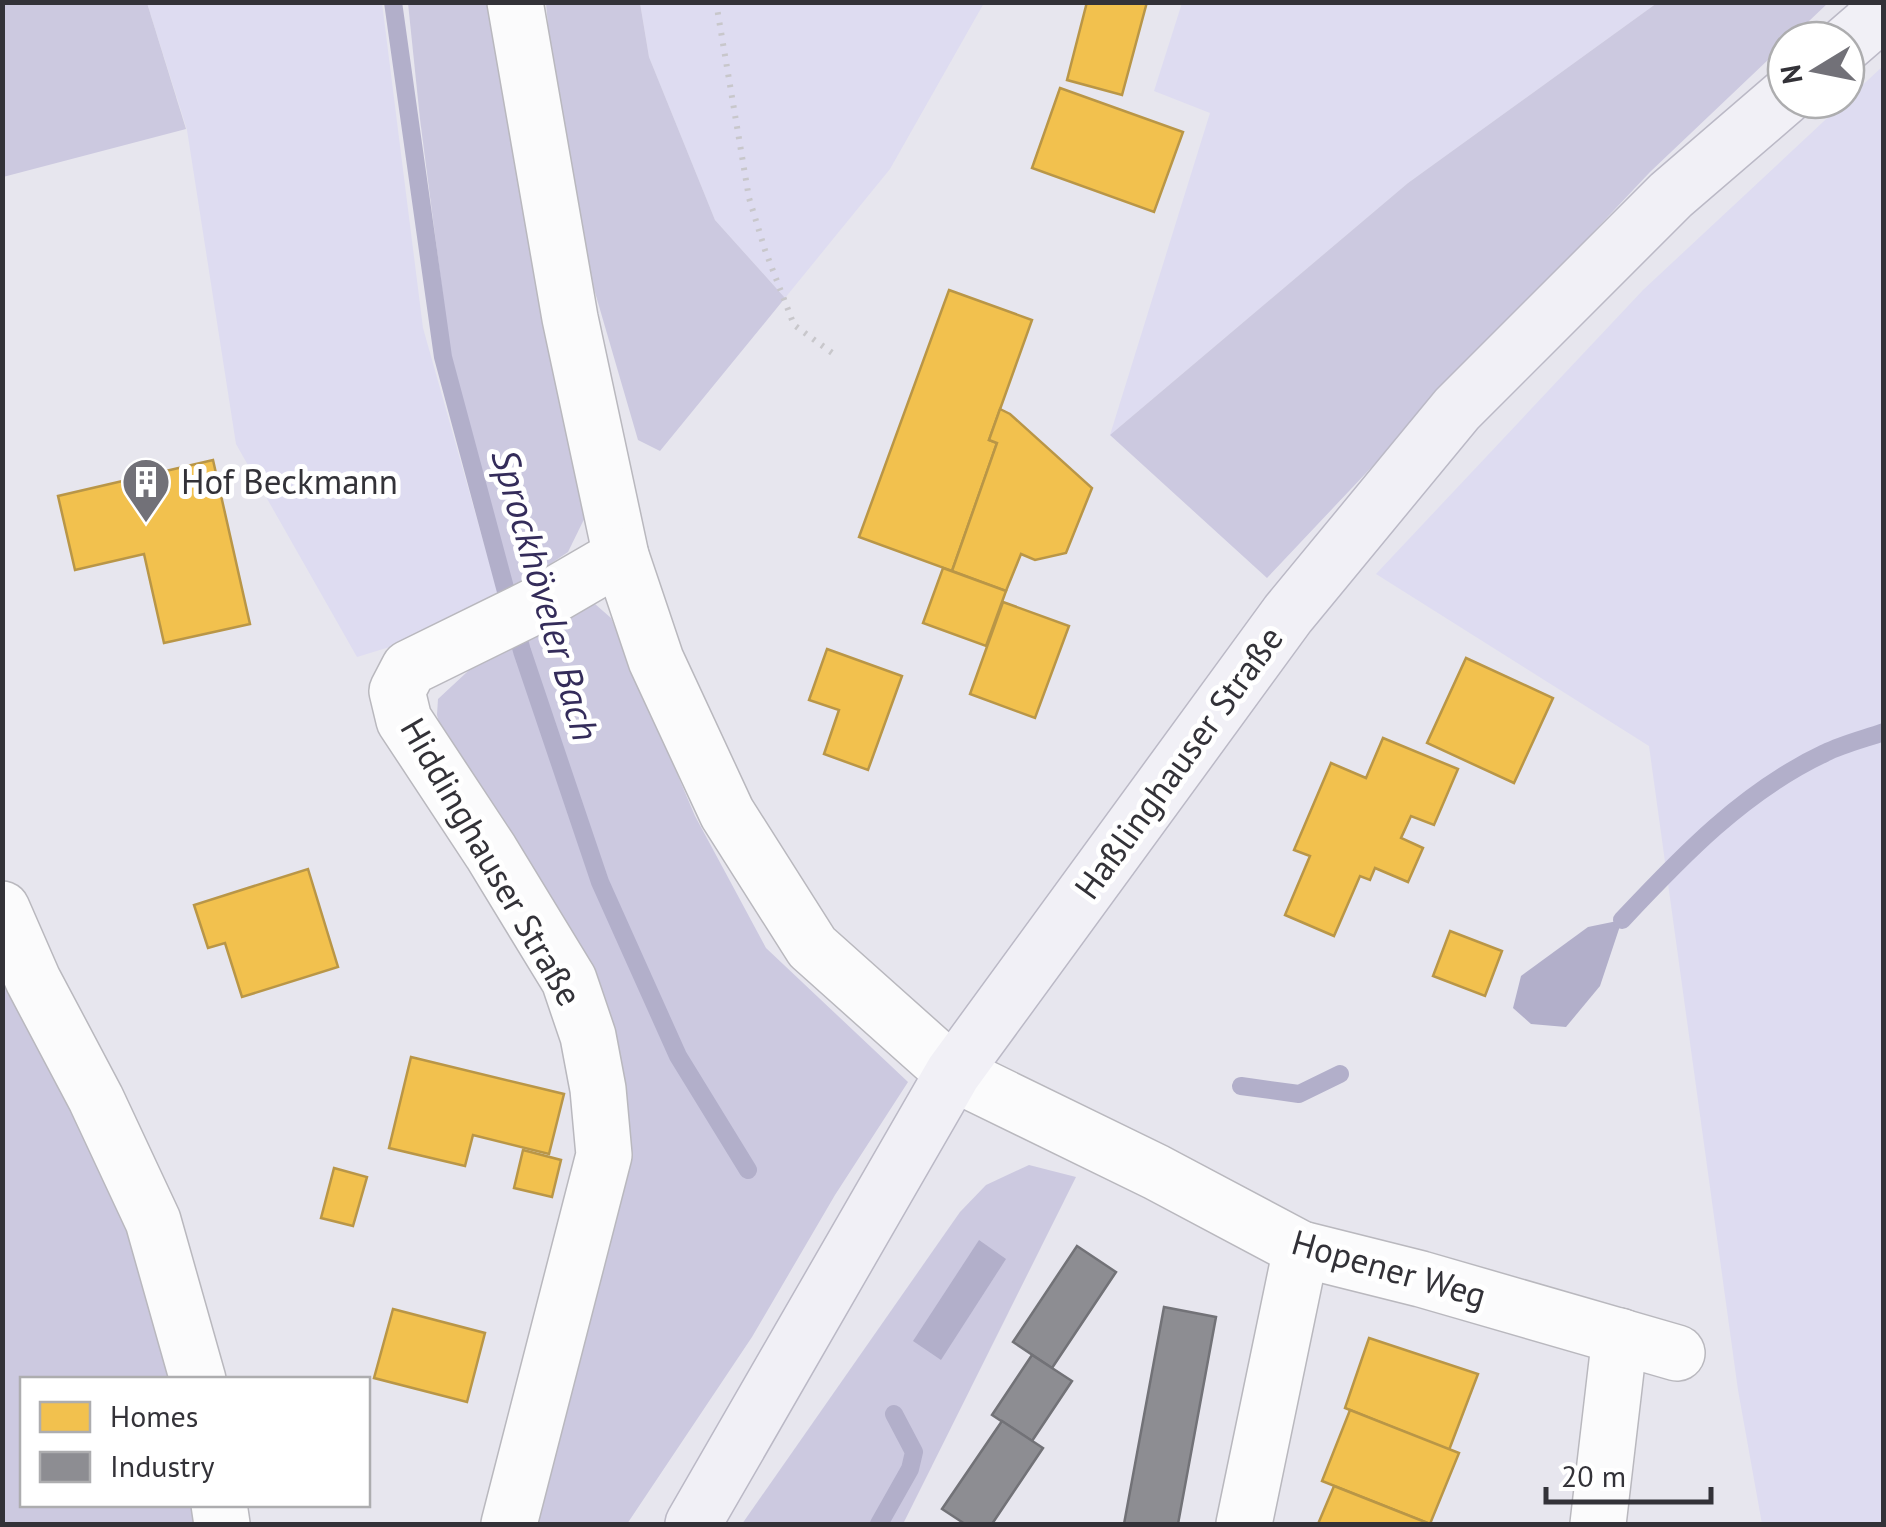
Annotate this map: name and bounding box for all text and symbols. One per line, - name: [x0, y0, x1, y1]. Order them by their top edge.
- north arrow: [1766, 20, 1866, 120]
- text: N: [1771, 62, 1811, 87]
- water label: Sprockhöveler Bach: [481, 443, 612, 746]
- building icon: Hof Beckmann: [120, 456, 172, 524]
- place label: Hof Beckmann: [181, 458, 398, 504]
- street label: Haßlinghauser Straße: [1064, 617, 1293, 908]
- street label: Hiddinghauser Straße: [391, 709, 593, 1014]
- street label: Hopener Weg: [1287, 1218, 1492, 1318]
- legend: [20, 1377, 370, 1507]
- text: Homes: [110, 1396, 198, 1435]
- scale bar: [1546, 1442, 1711, 1504]
- text: Industry: [110, 1446, 214, 1485]
- text: 20 m: [1561, 1456, 1626, 1495]

